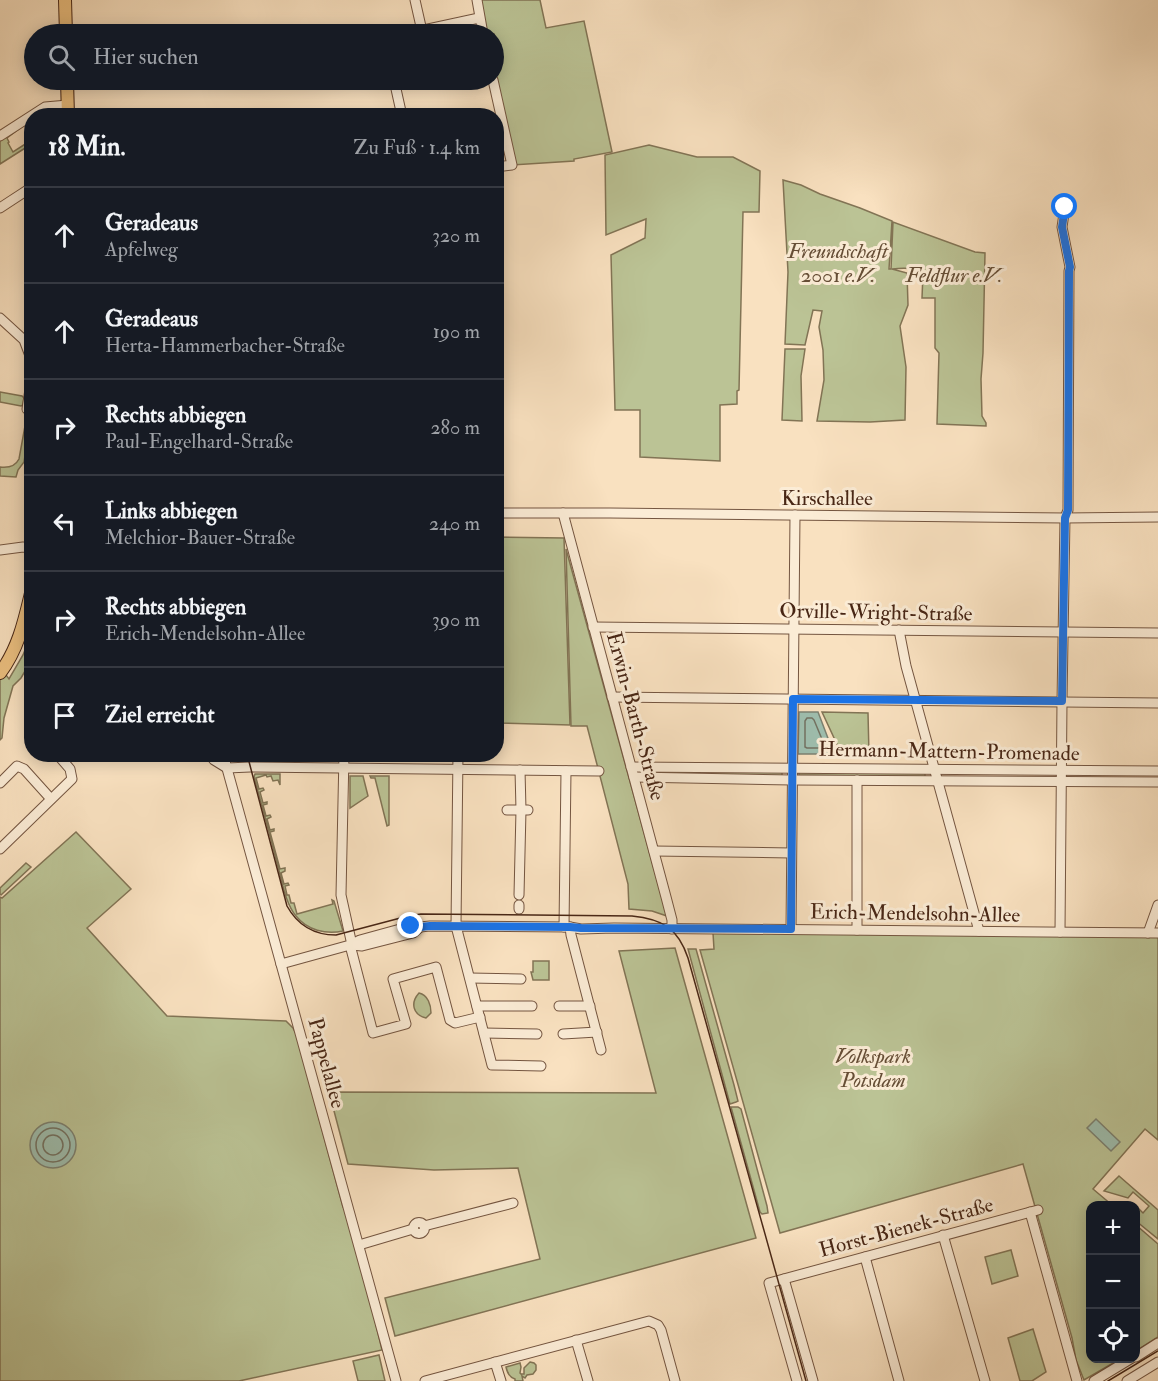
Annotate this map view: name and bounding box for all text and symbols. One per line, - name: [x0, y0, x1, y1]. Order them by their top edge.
- search box: [24, 24, 504, 90]
- icon: search: [45, 41, 78, 74]
- text: Hier suchen: [93, 43, 199, 71]
- text: 18 Min.: [48, 131, 125, 163]
- text: Zu Fuß · 1.4 km: [354, 135, 480, 160]
- route start: [1051, 193, 1077, 219]
- text: Geradeaus: [105, 209, 198, 237]
- icon: ahead: [48, 219, 81, 252]
- text: 320 m: [432, 223, 480, 248]
- text: Apfelweg: [105, 237, 178, 262]
- park label: Freundschaft 2001 e.V.: [787, 238, 889, 289]
- park label: Feldflur e.V.: [905, 262, 1004, 289]
- text: Geradeaus: [105, 305, 198, 333]
- icon: ahead: [48, 315, 81, 348]
- text: 190 m: [433, 319, 480, 344]
- text: Herta-Hammerbacher-Straße: [105, 333, 345, 358]
- text: Rechts abbiegen: [105, 401, 246, 429]
- icon: right: [48, 411, 81, 444]
- text: 280 m: [430, 415, 480, 440]
- text: Paul-Engelhard-Straße: [105, 429, 293, 454]
- street label: Kirschallee: [781, 485, 873, 512]
- text: Links abbiegen: [105, 497, 238, 525]
- icon: left: [48, 507, 81, 540]
- text: 240 m: [429, 511, 480, 536]
- text: Melchior-Bauer-Straße: [105, 525, 295, 550]
- text: Rechts abbiegen: [105, 593, 246, 621]
- street label: Orville-Wright-Straße: [779, 597, 973, 628]
- icon: right: [48, 603, 81, 636]
- text: 390 m: [432, 607, 480, 632]
- text: Erich-Mendelsohn-Allee: [105, 621, 305, 646]
- street label: Erwin-Barth-Straße: [600, 629, 671, 803]
- icon: arrive: [48, 699, 81, 732]
- text: Ziel erreicht: [105, 701, 215, 729]
- street label: Hermann-Mattern-Promenade: [818, 736, 1080, 767]
- street label: Erich-Mendelsohn-Allee: [810, 898, 1021, 929]
- route end: [397, 912, 423, 938]
- street label: Pappelallee: [301, 1015, 352, 1112]
- park label: Volkspark Potsdam: [835, 1043, 911, 1094]
- street label: Horst-Bienek-Straße: [816, 1191, 996, 1264]
- map controls: [1086, 1201, 1140, 1363]
- button: +: [1086, 1201, 1140, 1255]
- button: −: [1086, 1255, 1140, 1309]
- button: locate: [1086, 1309, 1140, 1363]

